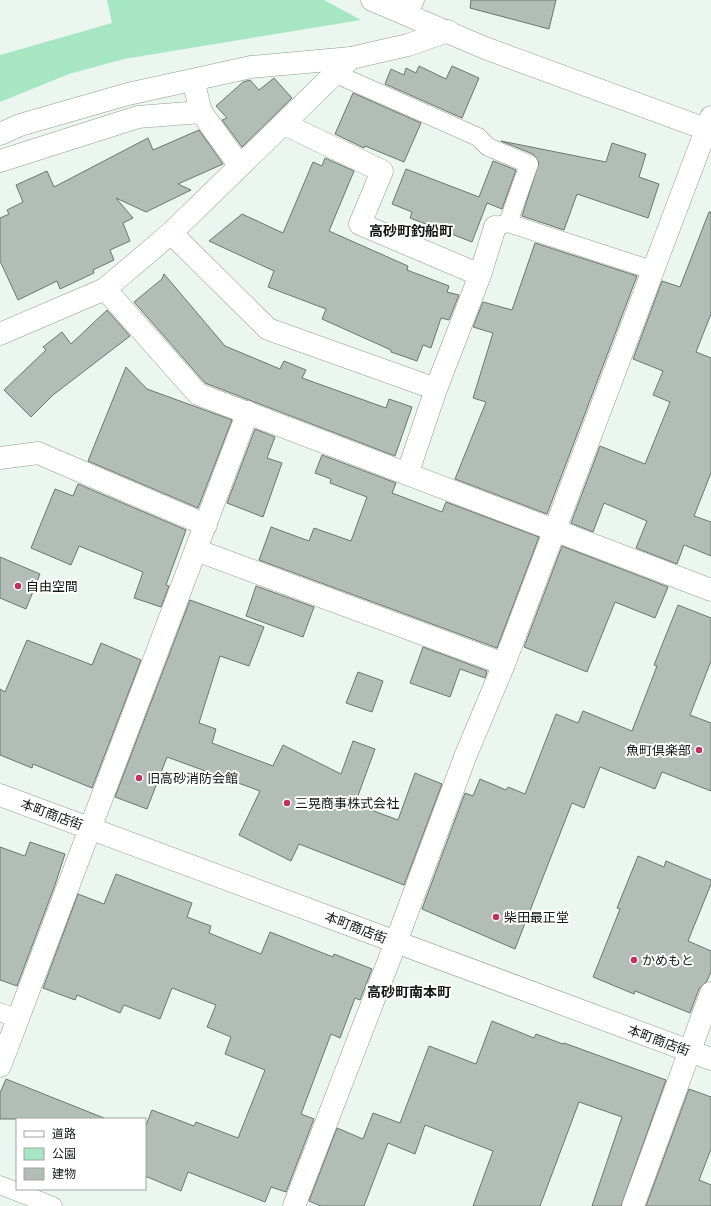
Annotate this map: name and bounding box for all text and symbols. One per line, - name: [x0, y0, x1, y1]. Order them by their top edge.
- district label: 高砂町釣船町: [369, 222, 453, 239]
- place label: 自由空間: [26, 578, 78, 594]
- marker: 自由空間: [13, 581, 23, 591]
- place label: 魚町倶楽部: [626, 742, 691, 758]
- marker: 魚町倶楽部: [694, 745, 704, 755]
- place label: 旧高砂消防会館: [147, 770, 238, 786]
- marker: 旧高砂消防会館: [134, 773, 144, 783]
- street label: 本町商店街: [19, 795, 85, 833]
- place label: 三晃商事株式会社: [295, 795, 399, 811]
- marker: 三晃商事株式会社: [282, 798, 292, 808]
- street label: 本町商店街: [323, 908, 389, 946]
- place label: 柴田最正堂: [504, 909, 569, 925]
- marker: 柴田最正堂: [491, 912, 501, 922]
- place label: かめもと: [642, 952, 694, 968]
- marker: かめもと: [629, 955, 639, 965]
- district label: 高砂町南本町: [367, 983, 451, 1000]
- street label: 本町商店街: [626, 1021, 692, 1059]
- legend: [16, 1118, 146, 1190]
- text: 道路: [52, 1126, 76, 1140]
- text: 公園: [52, 1146, 76, 1160]
- text: 建物: [52, 1166, 76, 1180]

